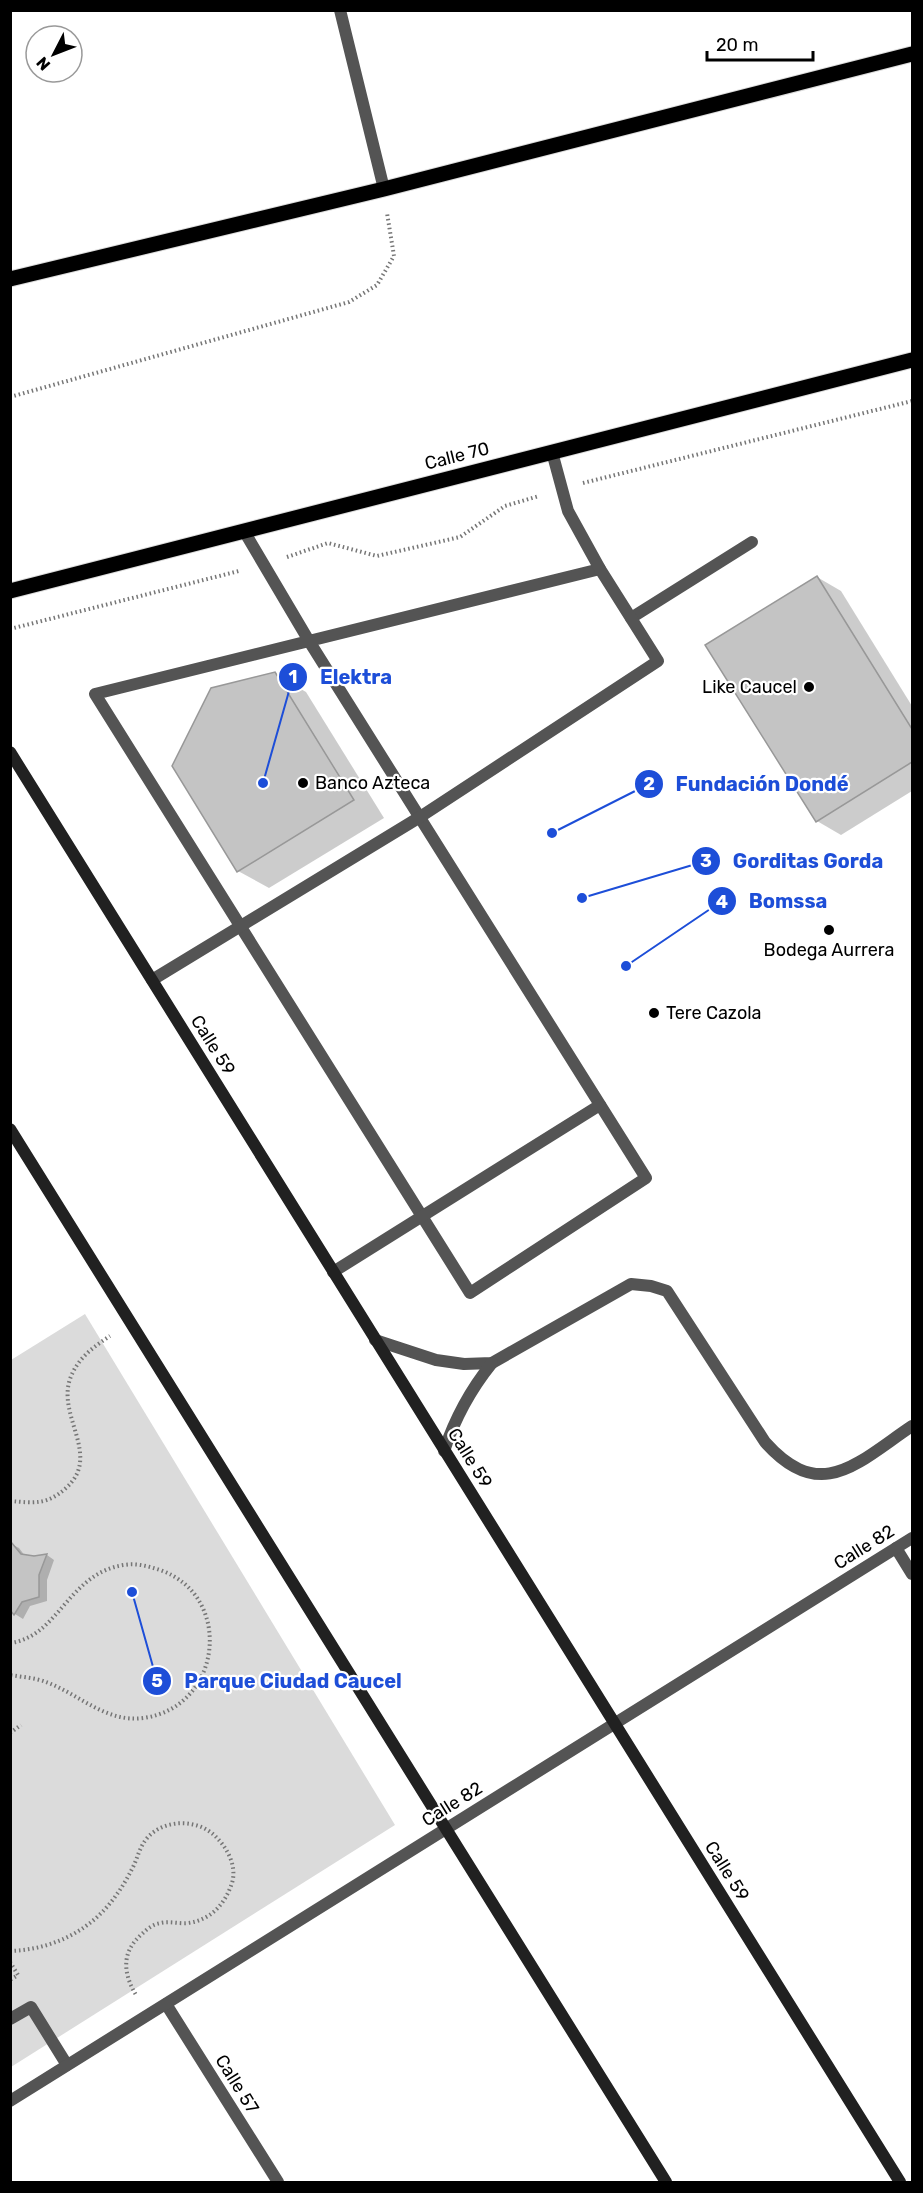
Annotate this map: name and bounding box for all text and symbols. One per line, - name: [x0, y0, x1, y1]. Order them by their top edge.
- north arrow: [24, 24, 84, 84]
- scale bar: [707, 24, 814, 62]
- text: 20 m: [716, 34, 758, 56]
- text: N: [32, 53, 54, 74]
- street label: Calle 70: [422, 437, 492, 475]
- callout: Elektra: [278, 658, 404, 696]
- text: Elektra: [320, 665, 392, 689]
- text: 1: [289, 666, 297, 688]
- place label: Like Caucel: [702, 676, 797, 698]
- marker: Like Caucel: [802, 680, 816, 694]
- callout: Fundación Dondé: [634, 765, 861, 803]
- place label: Banco Azteca: [315, 772, 430, 794]
- text: Fundación Dondé: [675, 772, 849, 796]
- text: 2: [643, 773, 655, 795]
- marker: Banco Azteca: [296, 776, 310, 790]
- callout: Gorditas Gorda: [691, 842, 896, 880]
- text: Gorditas Gorda: [733, 849, 883, 873]
- text: 3: [700, 850, 712, 872]
- callout: Bomssa: [707, 882, 839, 920]
- text: Bomssa: [749, 889, 827, 913]
- text: 4: [716, 891, 728, 913]
- marker: Bodega Aurrera: [822, 923, 836, 937]
- place label: Bodega Aurrera: [764, 939, 894, 961]
- place label: Tere Cazola: [666, 1002, 762, 1024]
- marker: Tere Cazola: [647, 1006, 661, 1020]
- street label: Calle 59: [186, 1011, 240, 1079]
- street label: Calle 59: [443, 1424, 497, 1492]
- street label: Calle 82: [830, 1520, 898, 1574]
- callout: Parque Ciudad Caucel: [142, 1662, 414, 1700]
- text: Parque Ciudad Caucel: [184, 1669, 402, 1693]
- text: 5: [151, 1670, 163, 1692]
- street label: Calle 82: [418, 1777, 486, 1831]
- street label: Calle 59: [700, 1837, 754, 1905]
- street label: Calle 57: [210, 2051, 264, 2117]

